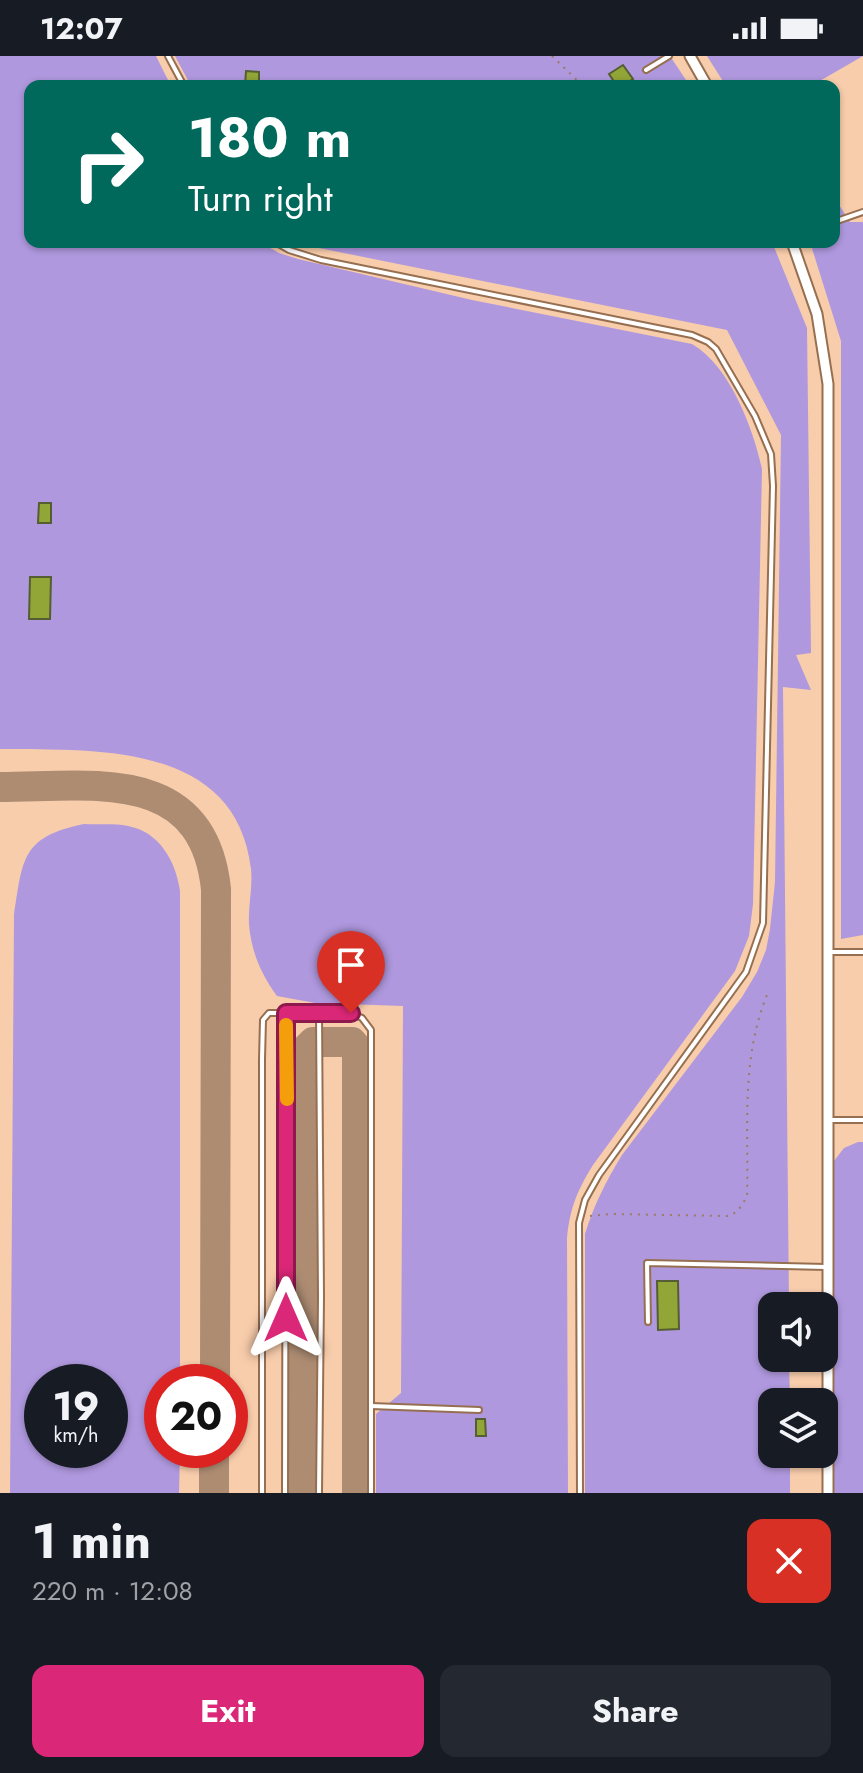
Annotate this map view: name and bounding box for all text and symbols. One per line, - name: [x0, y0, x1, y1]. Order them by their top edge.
- text: 12:07: [40, 7, 123, 50]
- text: 180 m: [188, 97, 351, 178]
- icon: right: [56, 112, 160, 216]
- text: Turn right: [188, 172, 333, 224]
- pin: [317, 931, 385, 1013]
- icon: arrive: [329, 943, 373, 987]
- position arrow: [244, 1276, 328, 1360]
- map controls: [758, 1292, 838, 1468]
- button: sound: [758, 1292, 838, 1372]
- speed limit sign: 20: [144, 1364, 248, 1468]
- text: 19: [52, 1377, 100, 1435]
- button: layers: [758, 1388, 838, 1468]
- text: km/h: [53, 1421, 99, 1450]
- text: 1 min: [32, 1507, 151, 1576]
- button: close: [747, 1519, 831, 1603]
- text: 220 m · 12:08: [32, 1572, 193, 1610]
- button: Exit: [32, 1665, 424, 1757]
- button: Share: [440, 1665, 831, 1757]

